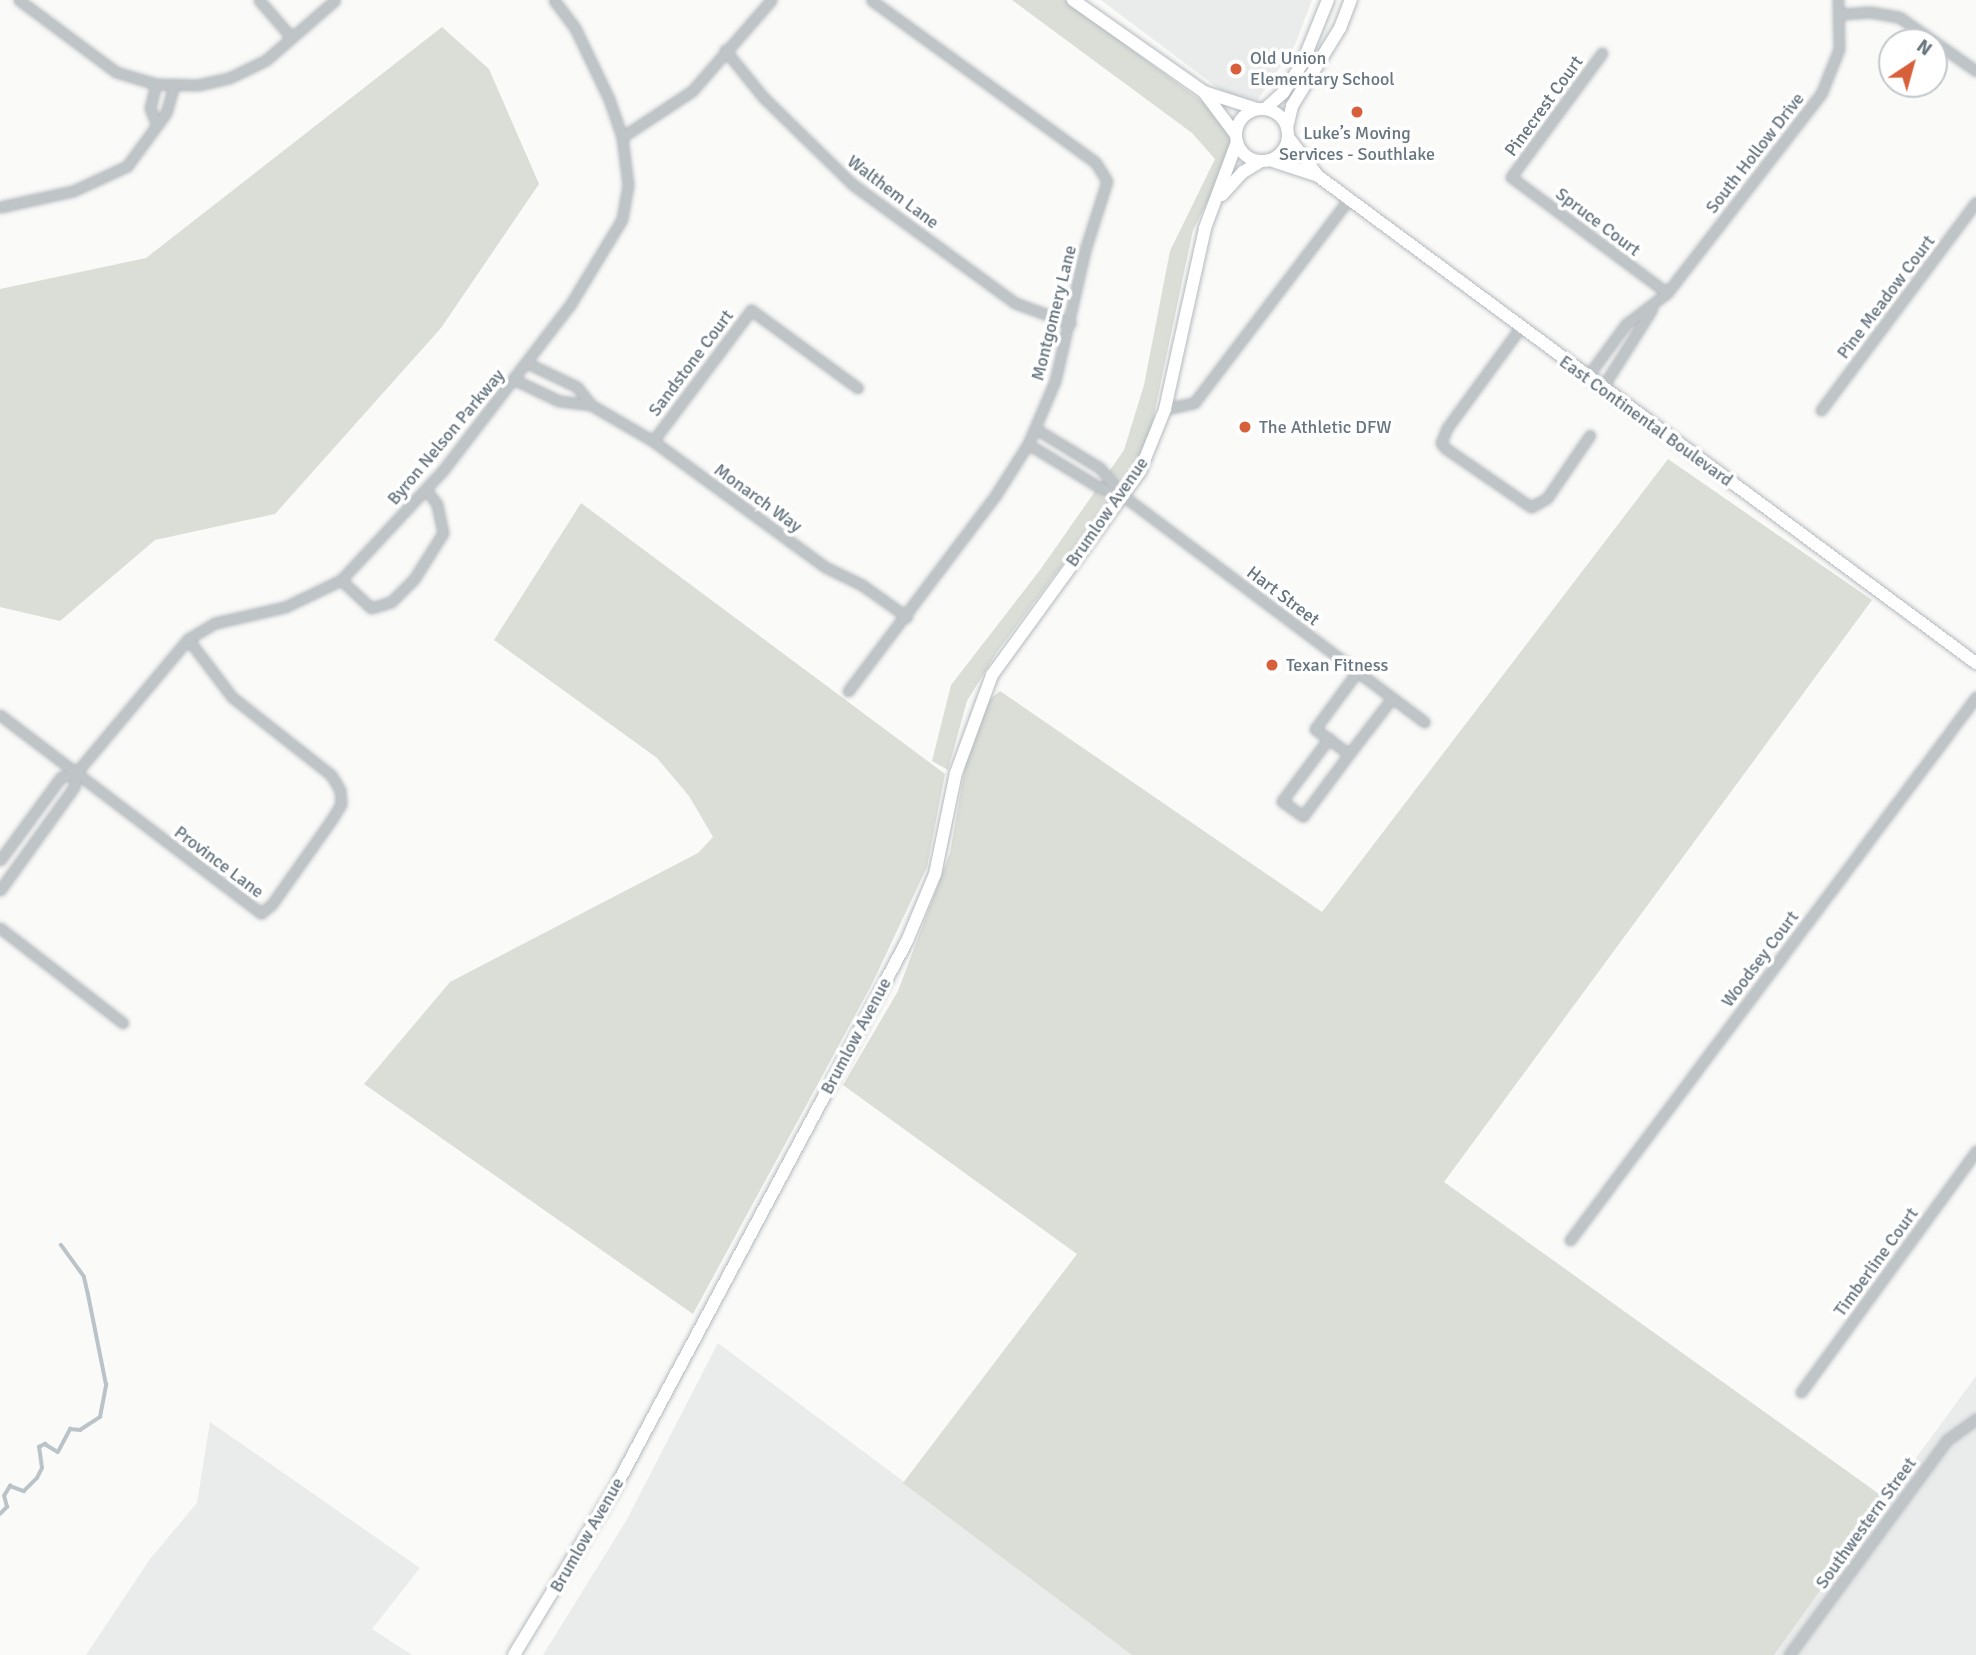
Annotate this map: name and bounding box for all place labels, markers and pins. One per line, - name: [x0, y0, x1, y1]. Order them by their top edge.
- place label: Old Union Elementary School: [1250, 48, 1395, 90]
- marker: Old Union Elementary School: [1228, 61, 1244, 77]
- marker: Luke’s Moving Services - Southlake: [1349, 104, 1365, 120]
- place label: Luke’s Moving Services - Southlake: [1279, 123, 1435, 166]
- place label: The Athletic DFW: [1259, 416, 1392, 438]
- marker: The Athletic DFW: [1237, 419, 1253, 435]
- place label: Texan Fitness: [1286, 654, 1388, 676]
- marker: Texan Fitness: [1264, 657, 1280, 673]

